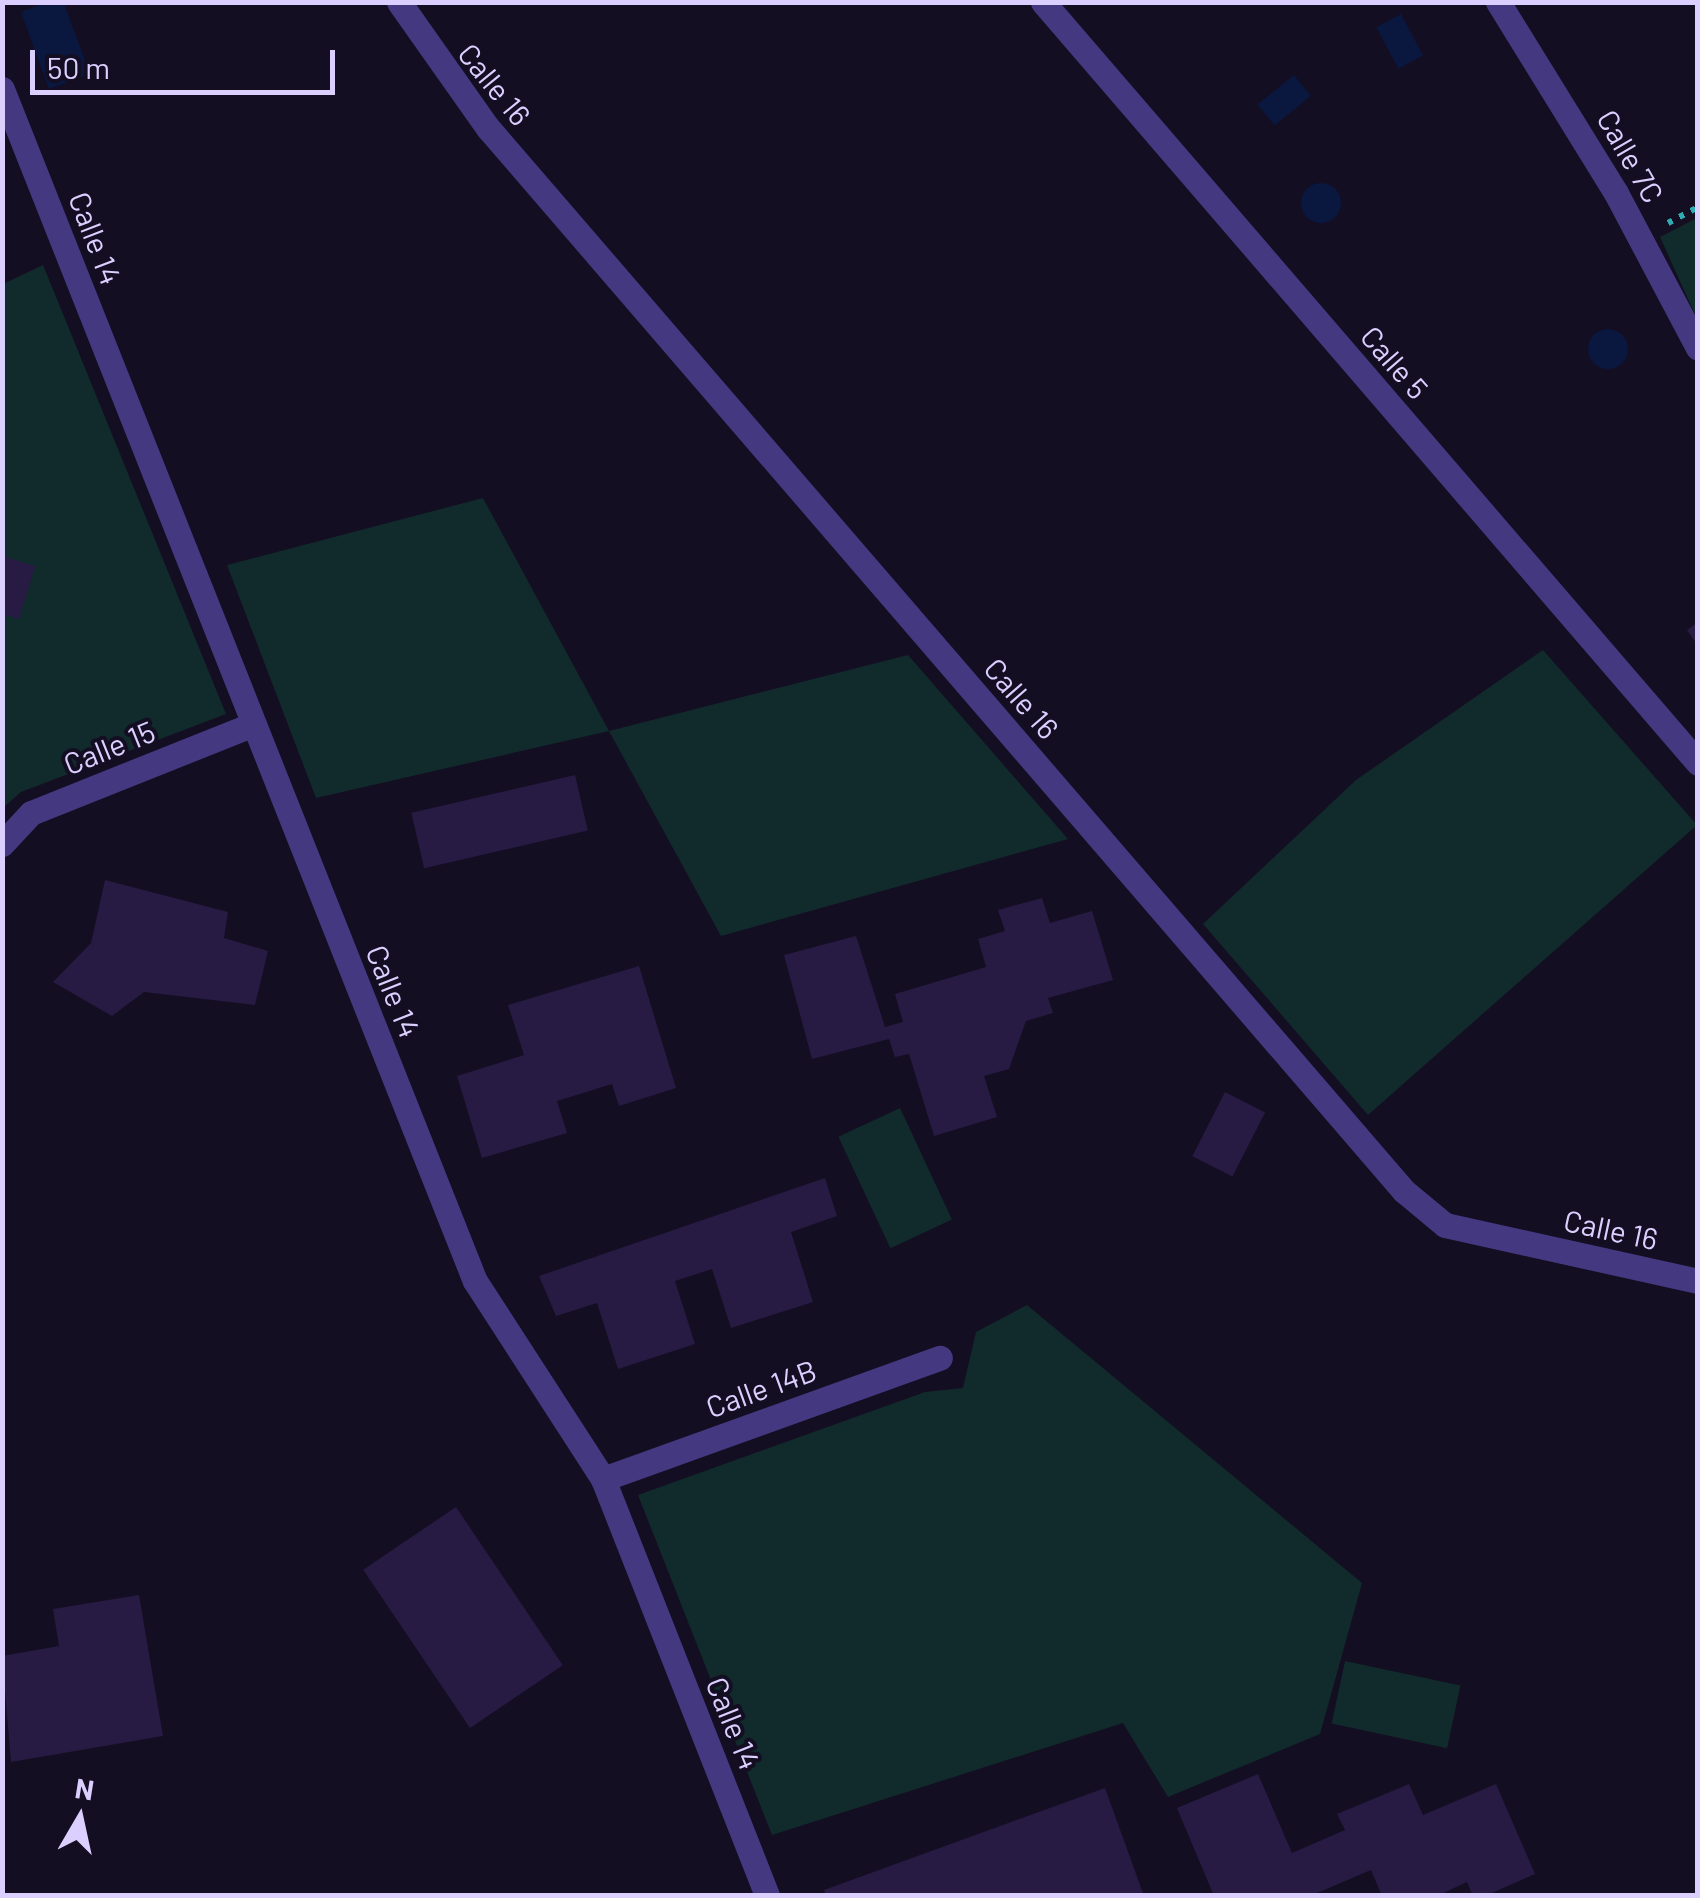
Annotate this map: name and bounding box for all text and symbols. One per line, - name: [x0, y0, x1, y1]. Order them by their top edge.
- scale bar: [35, 30, 340, 92]
- street label: Calle 16: [451, 36, 539, 132]
- text: 50 m: [47, 49, 110, 85]
- street label: Calle 7C: [1590, 103, 1672, 209]
- street label: Calle 14: [62, 187, 130, 289]
- street label: Calle 5: [1354, 318, 1436, 406]
- street label: Calle 16: [977, 650, 1067, 746]
- street label: Calle 15: [58, 713, 160, 781]
- street label: Calle 14: [359, 940, 429, 1042]
- street label: Calle 16: [1561, 1202, 1661, 1256]
- street label: Calle 14B: [701, 1351, 821, 1425]
- street label: Calle 14: [699, 1672, 769, 1774]
- north arrow: [30, 1768, 130, 1868]
- text: N: [73, 1770, 97, 1807]

